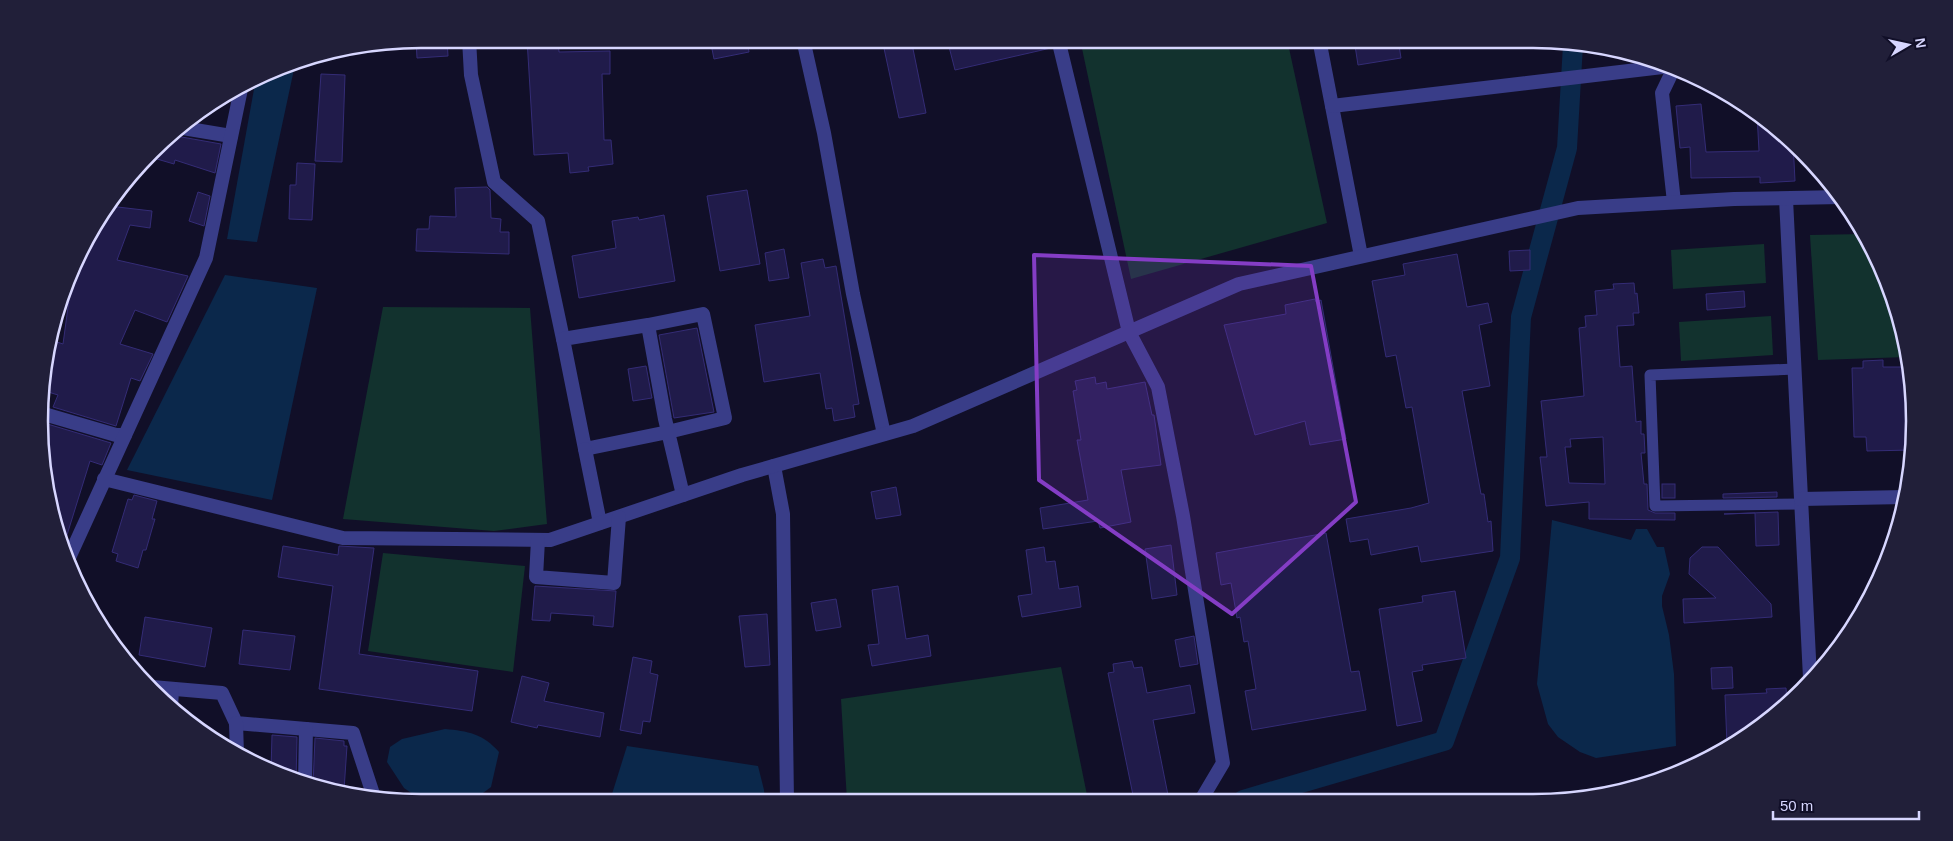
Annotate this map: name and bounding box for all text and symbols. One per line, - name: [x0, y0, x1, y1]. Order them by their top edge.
- north arrow: [1883, 20, 1933, 70]
- text: N: [1912, 37, 1930, 49]
- scale bar: [1773, 788, 1919, 820]
- text: 50 m: [1780, 797, 1813, 814]

